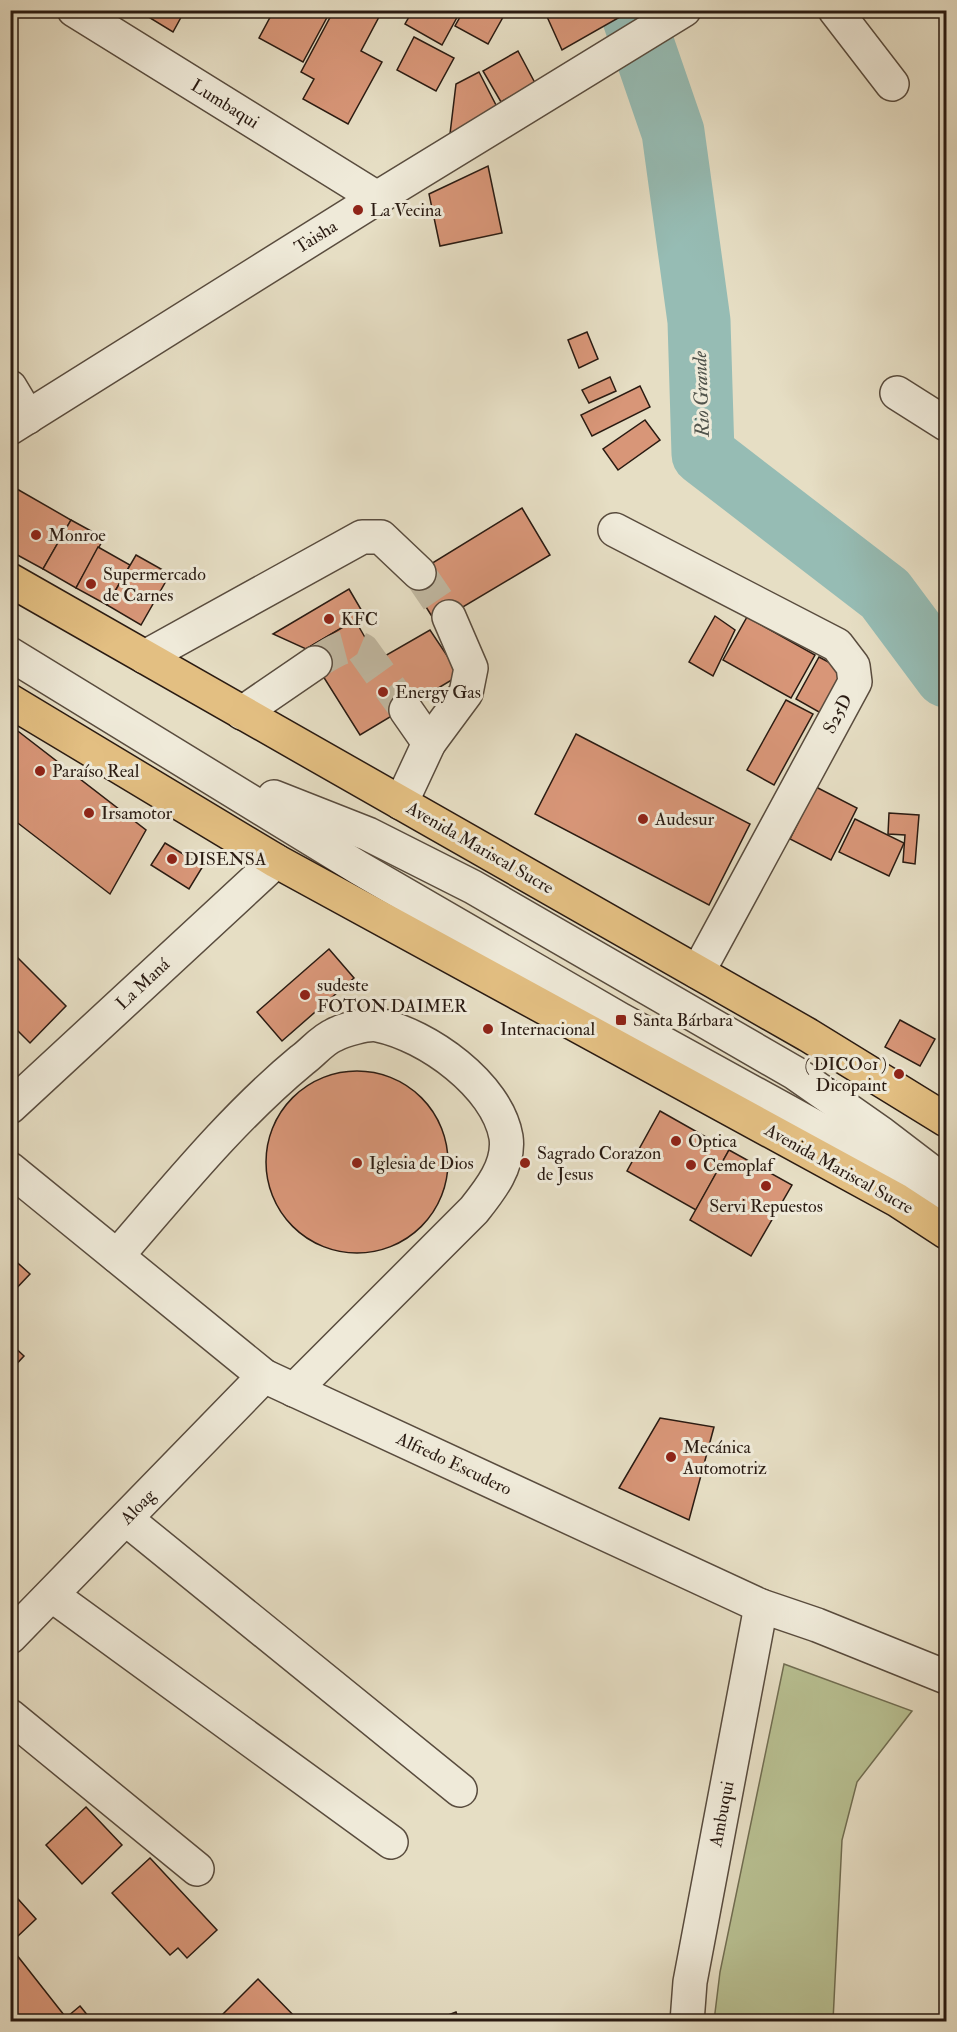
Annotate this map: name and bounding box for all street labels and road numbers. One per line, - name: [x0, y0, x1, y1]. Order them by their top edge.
- street label: Lumbaqui: [187, 74, 263, 134]
- street label: Taisha: [290, 215, 342, 259]
- street label: S25D: [818, 690, 858, 738]
- street label: Avenida Mariscal Sucre: [401, 796, 558, 900]
- street label: La Maná: [111, 953, 175, 1015]
- street label: Avenida Mariscal Sucre: [760, 1118, 918, 1220]
- street label: Alfredo Escudero: [392, 1427, 516, 1501]
- street label: Aloag: [115, 1483, 161, 1530]
- street label: Ambuqui: [704, 1779, 740, 1850]

